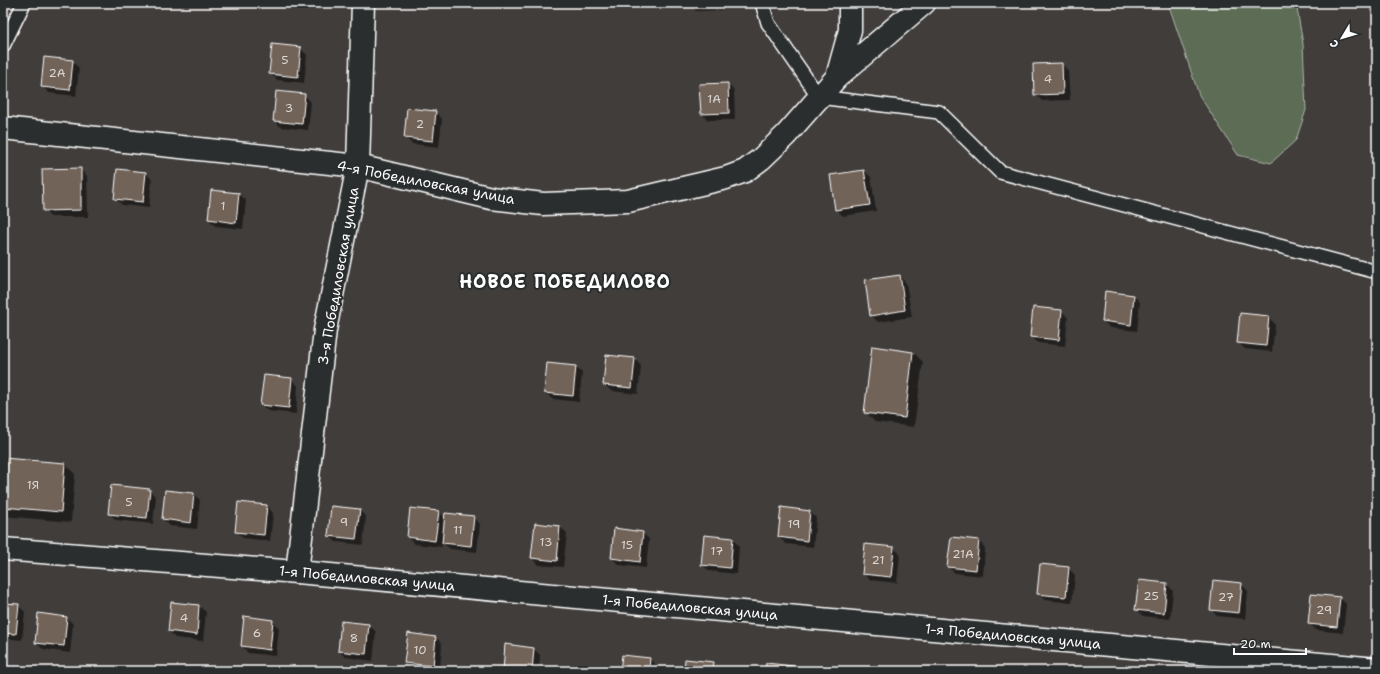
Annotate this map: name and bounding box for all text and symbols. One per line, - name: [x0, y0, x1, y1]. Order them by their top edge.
- north arrow: [1322, 18, 1362, 58]
- text: С: [1326, 36, 1343, 51]
- house number: 5: [281, 52, 289, 68]
- house number: 2А: [48, 65, 66, 81]
- house number: 4: [1044, 71, 1052, 87]
- house number: 1А: [707, 91, 721, 107]
- house number: 3: [285, 100, 293, 116]
- house number: 2: [416, 116, 424, 132]
- street label: 4-я Победиловская улица: [336, 156, 517, 208]
- street label: 3-я Победиловская улица: [313, 185, 363, 366]
- house number: 1: [220, 198, 226, 214]
- district label: НОВОЕ ПОБЕДИЛОВО: [459, 270, 671, 294]
- house number: 1Я: [27, 477, 39, 493]
- house number: 5: [125, 494, 133, 510]
- house number: 9: [340, 514, 348, 530]
- house number: 19: [788, 516, 800, 532]
- house number: 11: [453, 522, 463, 538]
- house number: 13: [540, 534, 552, 550]
- house number: 15: [621, 537, 633, 553]
- house number: 17: [711, 543, 723, 559]
- house number: 21А: [952, 546, 974, 562]
- house number: 21: [872, 552, 884, 568]
- street label: 1-я Победиловская улица: [278, 561, 456, 595]
- house number: 25: [1143, 588, 1159, 604]
- house number: 27: [1218, 589, 1234, 605]
- street label: 1-я Победиловская улица: [601, 590, 779, 624]
- house number: 29: [1316, 602, 1332, 618]
- house number: 4: [180, 610, 188, 626]
- street label: 1-я Победиловская улица: [924, 619, 1102, 653]
- house number: 6: [253, 625, 261, 641]
- house number: 8: [350, 630, 358, 646]
- scale bar: [1234, 630, 1306, 656]
- text: 20 m: [1240, 636, 1271, 652]
- house number: 10: [413, 642, 427, 658]

